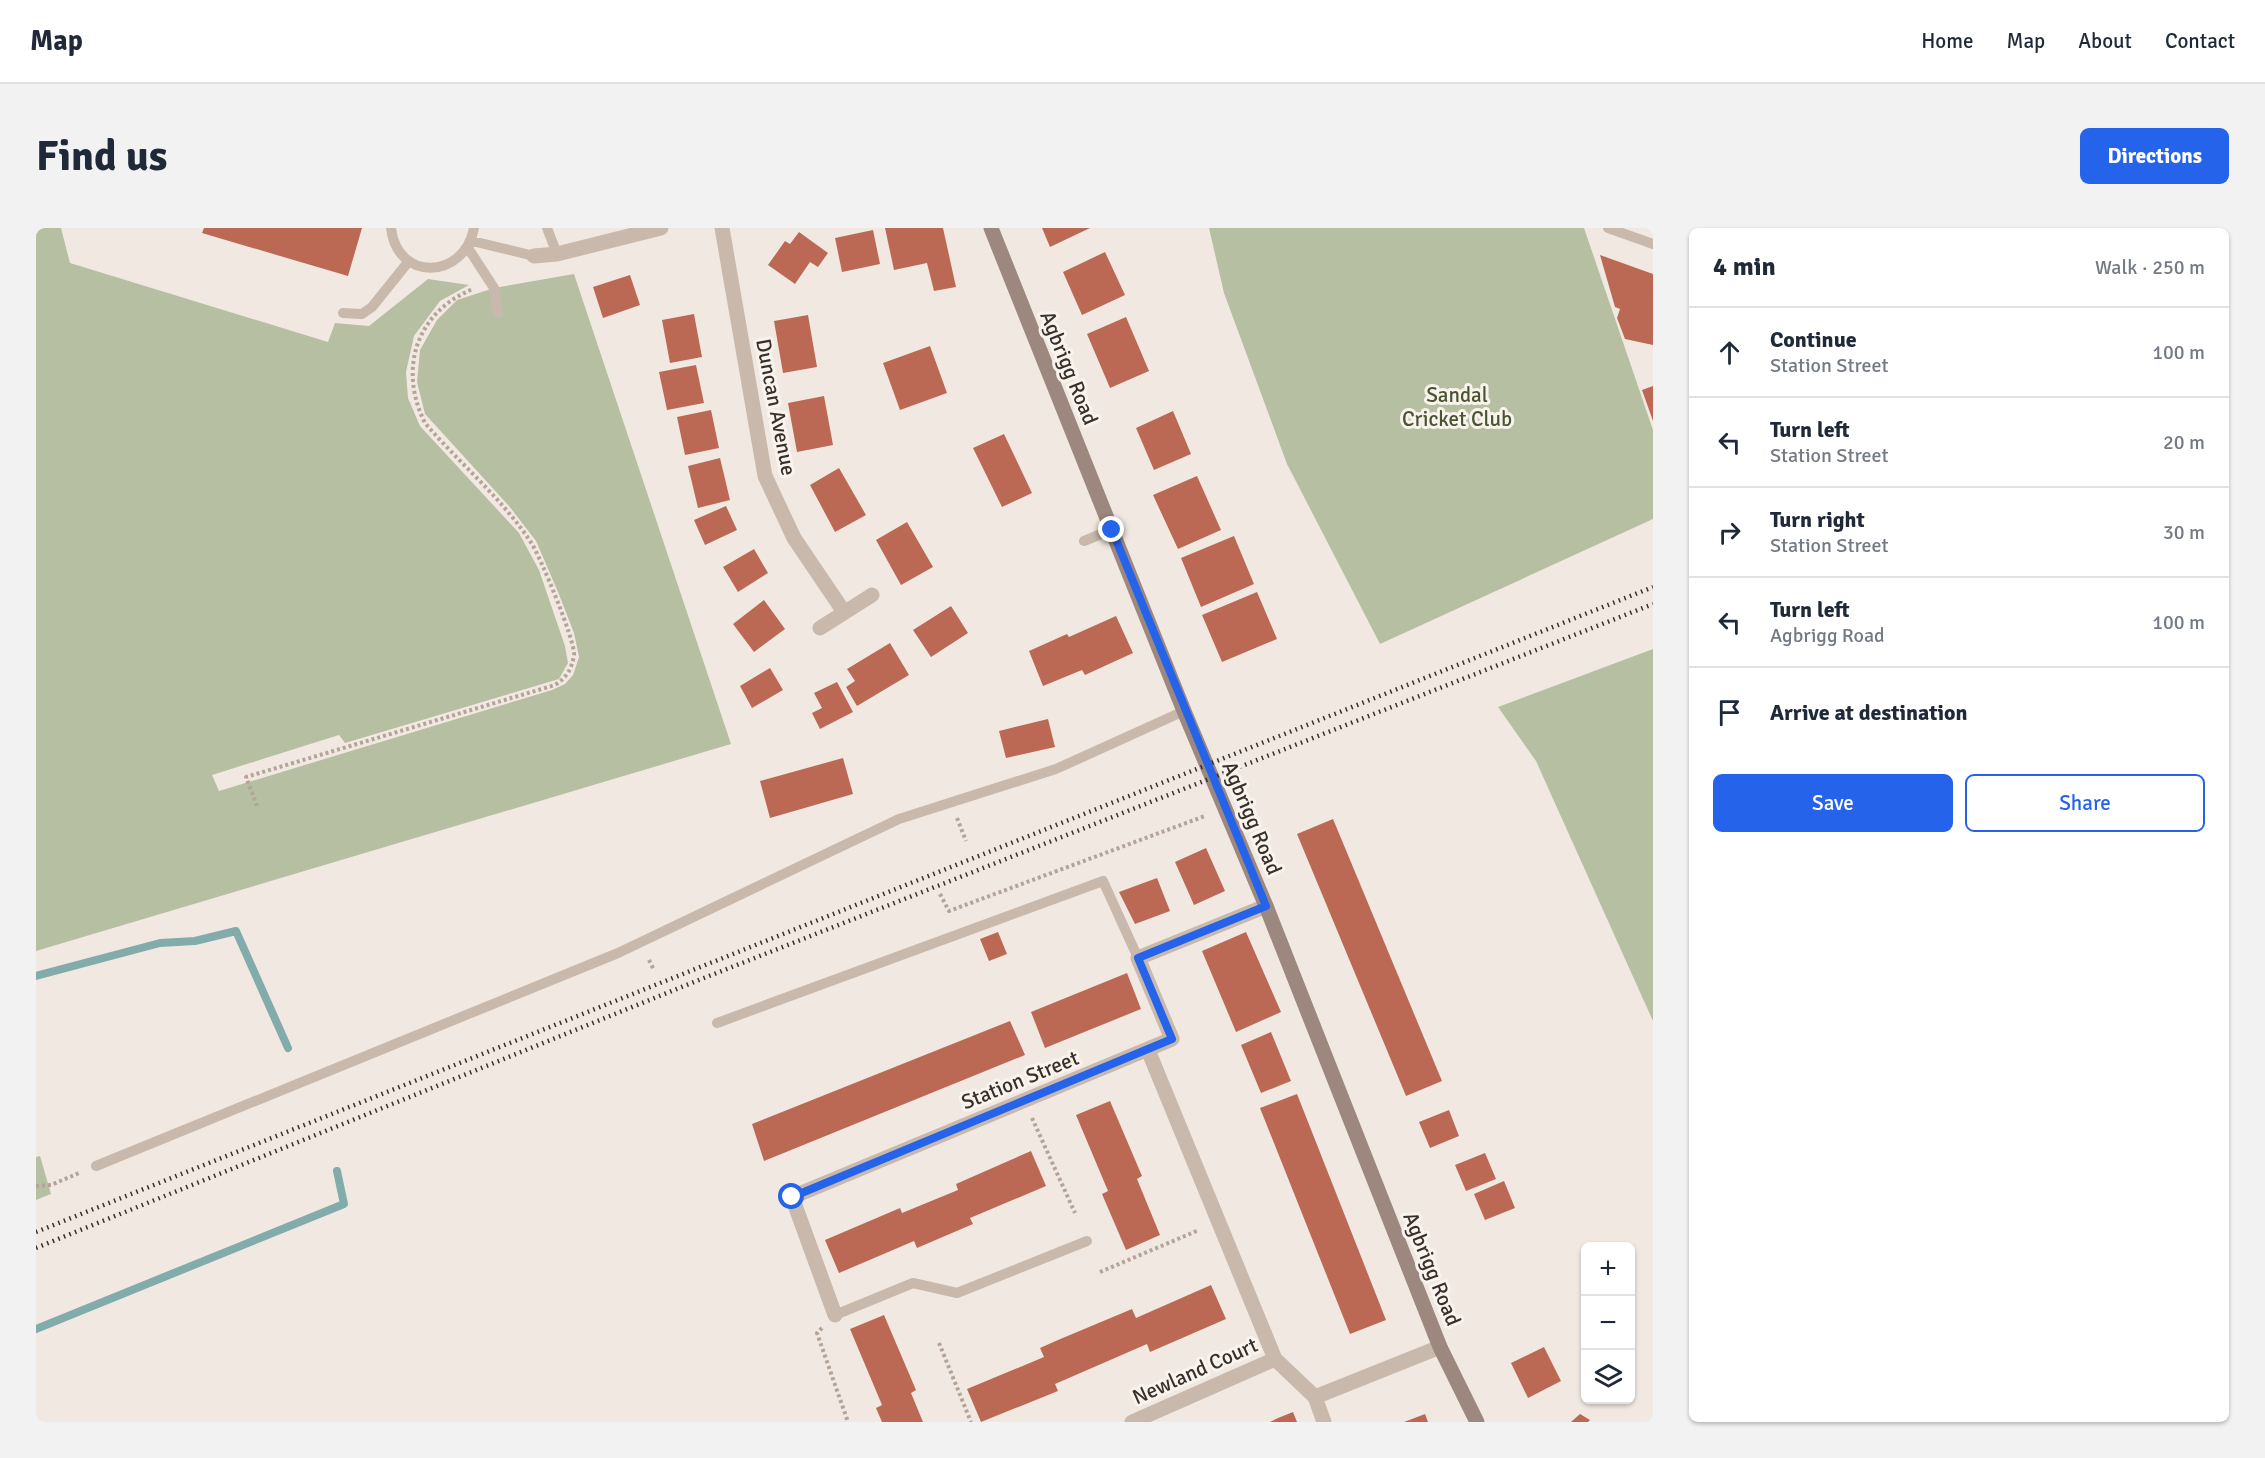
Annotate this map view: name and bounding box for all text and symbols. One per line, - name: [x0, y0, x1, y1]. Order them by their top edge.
- text: Map: [30, 24, 83, 58]
- text: Home: [1921, 28, 1974, 54]
- text: Map: [2007, 28, 2045, 54]
- text: About: [2078, 28, 2132, 54]
- text: Contact: [2165, 28, 2235, 54]
- button: Directions: [2080, 128, 2229, 184]
- text: Find us: [36, 131, 167, 182]
- text: 4 min: [1713, 251, 1776, 283]
- text: Walk · 250 m: [2095, 255, 2205, 280]
- street label: Agbrigg Road: [1034, 307, 1104, 429]
- text: Continue: [1770, 326, 1857, 353]
- street label: Duncan Avenue: [750, 336, 802, 478]
- icon: ahead: [1713, 336, 1746, 369]
- text: 100 m: [2152, 340, 2205, 365]
- text: Station Street: [1770, 353, 1888, 378]
- park label: Sandal Cricket Club: [1402, 382, 1512, 432]
- text: Turn left: [1770, 416, 1850, 443]
- icon: left: [1713, 426, 1746, 459]
- text: 20 m: [2163, 430, 2205, 455]
- text: Station Street: [1770, 443, 1888, 468]
- text: Turn right: [1770, 506, 1865, 533]
- route end: [1098, 516, 1124, 542]
- icon: right: [1713, 516, 1746, 549]
- text: 30 m: [2163, 520, 2205, 545]
- text: Station Street: [1770, 533, 1888, 558]
- text: Turn left: [1770, 596, 1850, 623]
- icon: left: [1713, 606, 1746, 639]
- text: 100 m: [2152, 610, 2205, 635]
- text: Agbrigg Road: [1770, 623, 1885, 648]
- icon: arrive: [1713, 696, 1746, 729]
- text: Arrive at destination: [1770, 699, 1967, 726]
- street label: Agbrigg Road: [1217, 758, 1287, 878]
- button: Save: [1713, 774, 1953, 832]
- button: Share: [1965, 774, 2205, 832]
- street label: Station Street: [957, 1045, 1083, 1115]
- route start: [778, 1183, 804, 1209]
- street label: Agbrigg Road: [1397, 1208, 1467, 1330]
- map controls: [1581, 1242, 1635, 1404]
- button: +: [1581, 1242, 1635, 1296]
- button: −: [1581, 1296, 1635, 1350]
- street label: Newland Court: [1128, 1332, 1262, 1410]
- button: layers: [1581, 1350, 1635, 1404]

